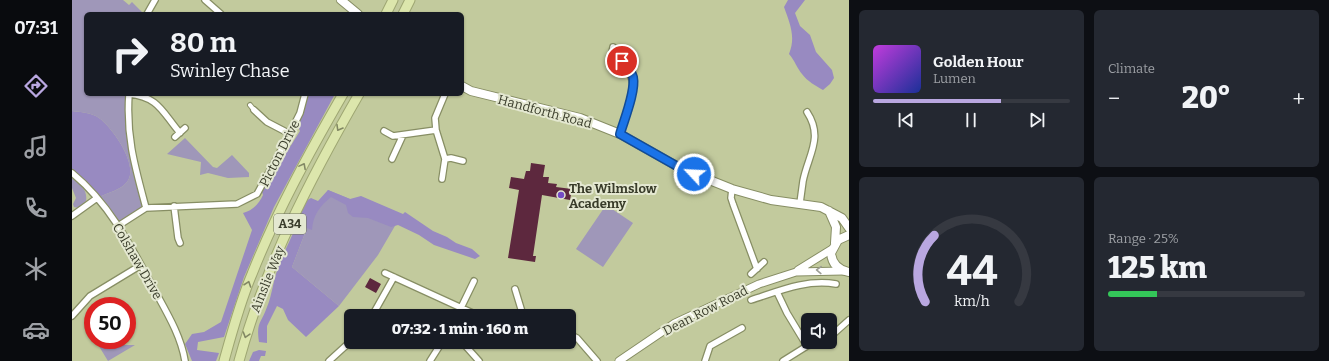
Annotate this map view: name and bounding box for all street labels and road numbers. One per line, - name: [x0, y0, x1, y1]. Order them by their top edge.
- street label: Handforth Road: [496, 92, 594, 131]
- street label: Picton Drive: [256, 117, 303, 189]
- road number: A34: [274, 214, 306, 234]
- street label: Colshaw Drive: [110, 221, 165, 302]
- street label: Ainslie Way: [247, 244, 288, 315]
- street label: Dean Row Road: [660, 282, 750, 338]

